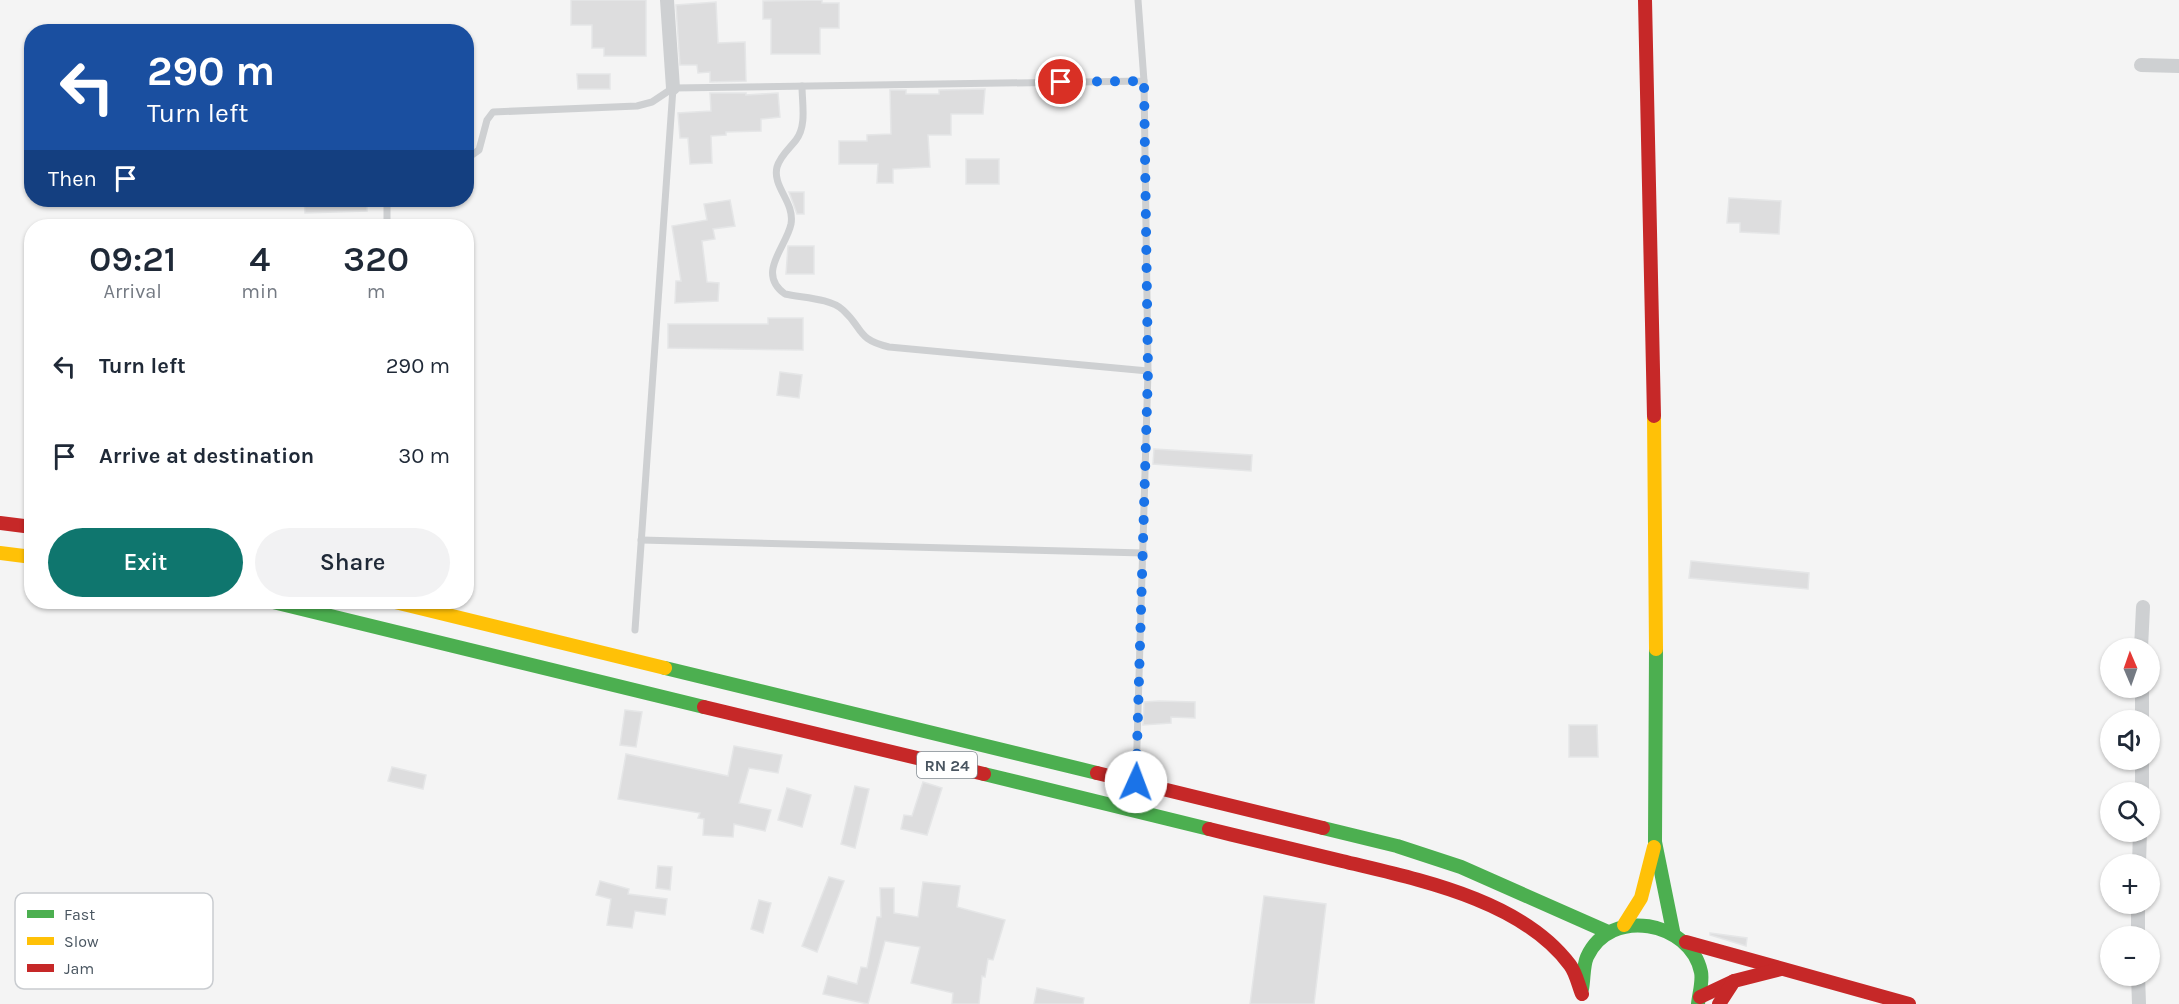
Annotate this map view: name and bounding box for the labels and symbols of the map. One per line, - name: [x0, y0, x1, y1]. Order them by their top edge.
- pin: [1035, 56, 1086, 107]
- north arrow: [2100, 638, 2160, 698]
- position arrow: [1104, 750, 1168, 814]
- road number: RN 24: [917, 752, 977, 778]
- legend: [15, 893, 213, 989]
- text: Fast: [64, 905, 95, 924]
- text: Slow: [64, 932, 99, 951]
- text: Jam: [64, 959, 94, 978]

